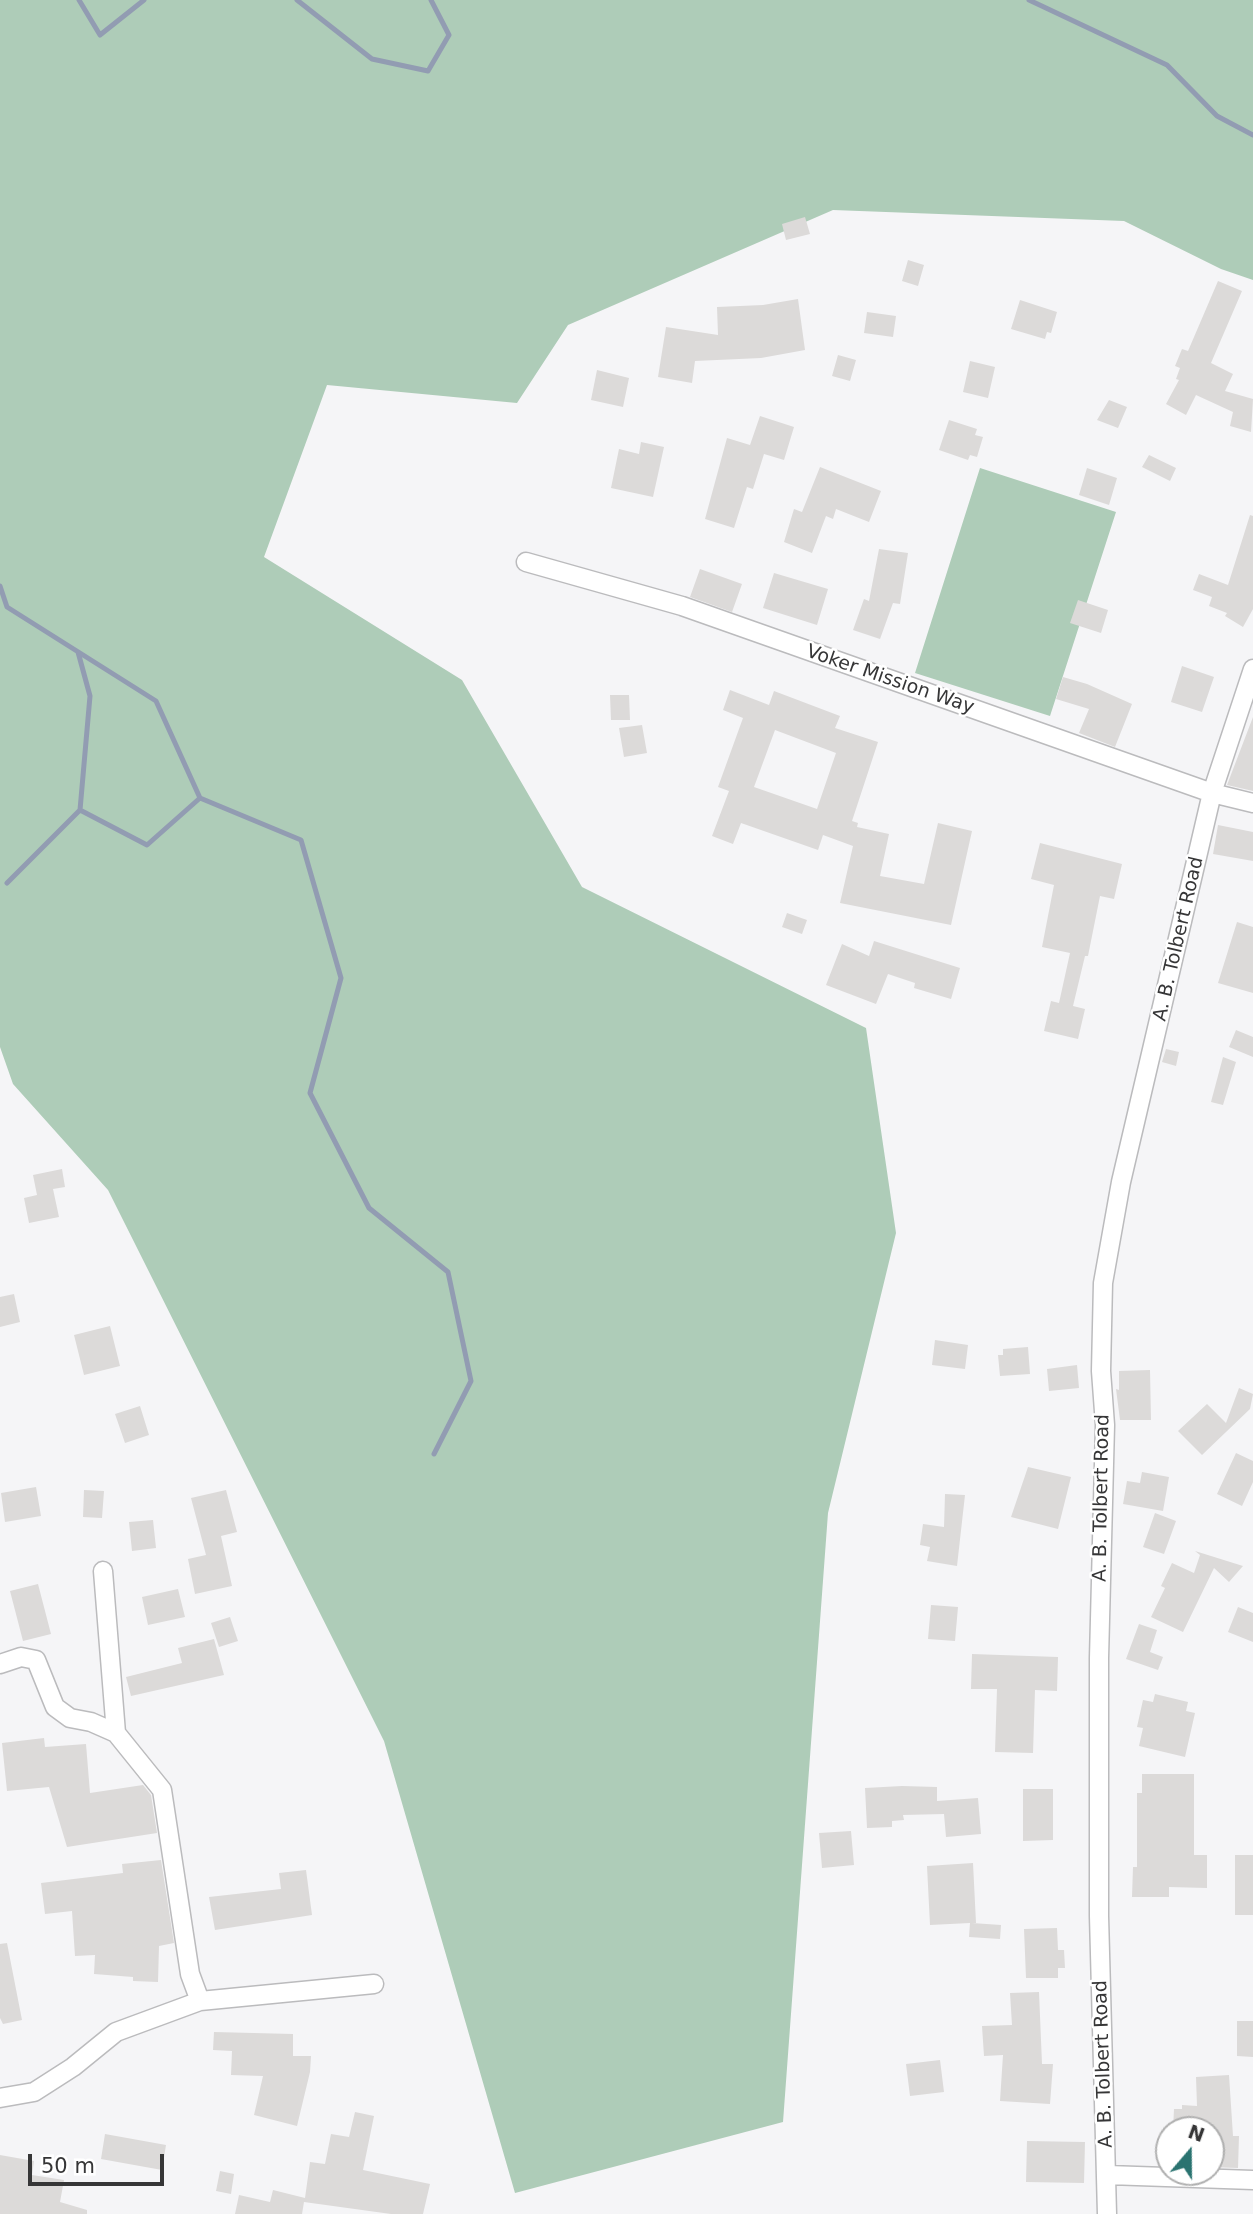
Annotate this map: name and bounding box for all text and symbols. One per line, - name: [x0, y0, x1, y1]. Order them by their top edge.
- street label: Voker Mission Way: [803, 641, 977, 719]
- street label: A. B. Tolbert Road: [1149, 855, 1209, 1023]
- street label: A. B. Tolbert Road: [1089, 1414, 1115, 1582]
- street label: A. B. Tolbert Road: [1090, 1980, 1118, 2148]
- north arrow: [1155, 2116, 1225, 2186]
- text: N: [1185, 2120, 1208, 2146]
- scale bar: [32, 2140, 168, 2184]
- text: 50 m: [41, 2154, 95, 2178]

